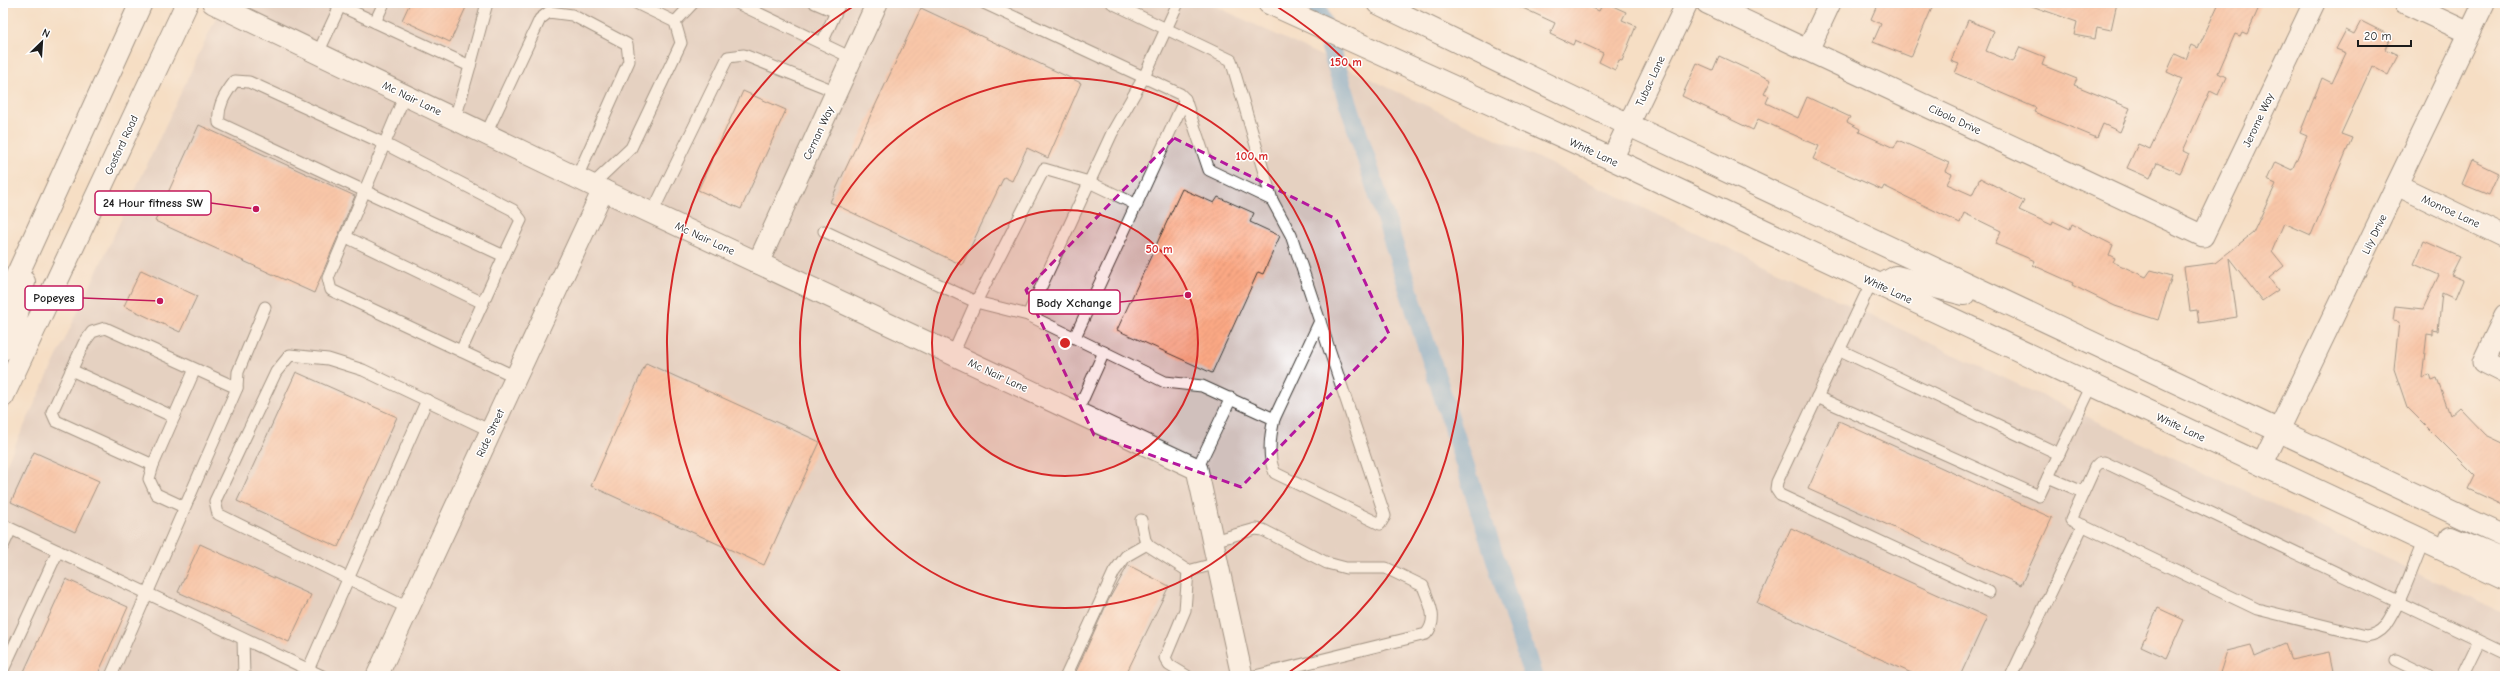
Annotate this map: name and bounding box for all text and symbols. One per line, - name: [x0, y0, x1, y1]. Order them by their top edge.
- north arrow: [22, 22, 62, 62]
- scale bar: [2358, 22, 2411, 48]
- text: N: [40, 26, 52, 41]
- text: 20 m: [2364, 29, 2392, 43]
- street label: Tubac Lane: [1633, 53, 1668, 109]
- text: 150 m: [1330, 55, 1362, 69]
- street label: Mc Nair Lane: [380, 79, 444, 119]
- street label: Jerome Way: [2240, 91, 2277, 149]
- street label: Cibola Drive: [1926, 102, 1984, 137]
- street label: Cernan Way: [800, 104, 837, 162]
- street label: Gosford Road: [102, 113, 141, 177]
- street label: White Lane: [1567, 135, 1621, 170]
- text: 100 m: [1236, 149, 1268, 163]
- callout: 24 Hour fitness SW: [95, 191, 211, 215]
- street label: Monroe Lane: [2420, 192, 2482, 231]
- text: 24 Hour fitness SW: [103, 196, 204, 210]
- street label: Lily Drive: [2359, 212, 2390, 256]
- street label: Mc Nair Lane: [673, 219, 737, 258]
- text: 50 m: [1145, 242, 1173, 256]
- street label: White Lane: [1861, 272, 1915, 307]
- callout: Popeyes: [25, 286, 83, 310]
- callout: Body Xchange: [1029, 290, 1120, 314]
- text: Popeyes: [33, 291, 75, 305]
- text: Body Xchange: [1036, 296, 1112, 310]
- centre of rings: [1058, 336, 1072, 350]
- street label: Mc Nair Lane: [966, 356, 1030, 395]
- street label: Ride Street: [474, 406, 508, 459]
- street label: White Lane: [2154, 410, 2208, 445]

